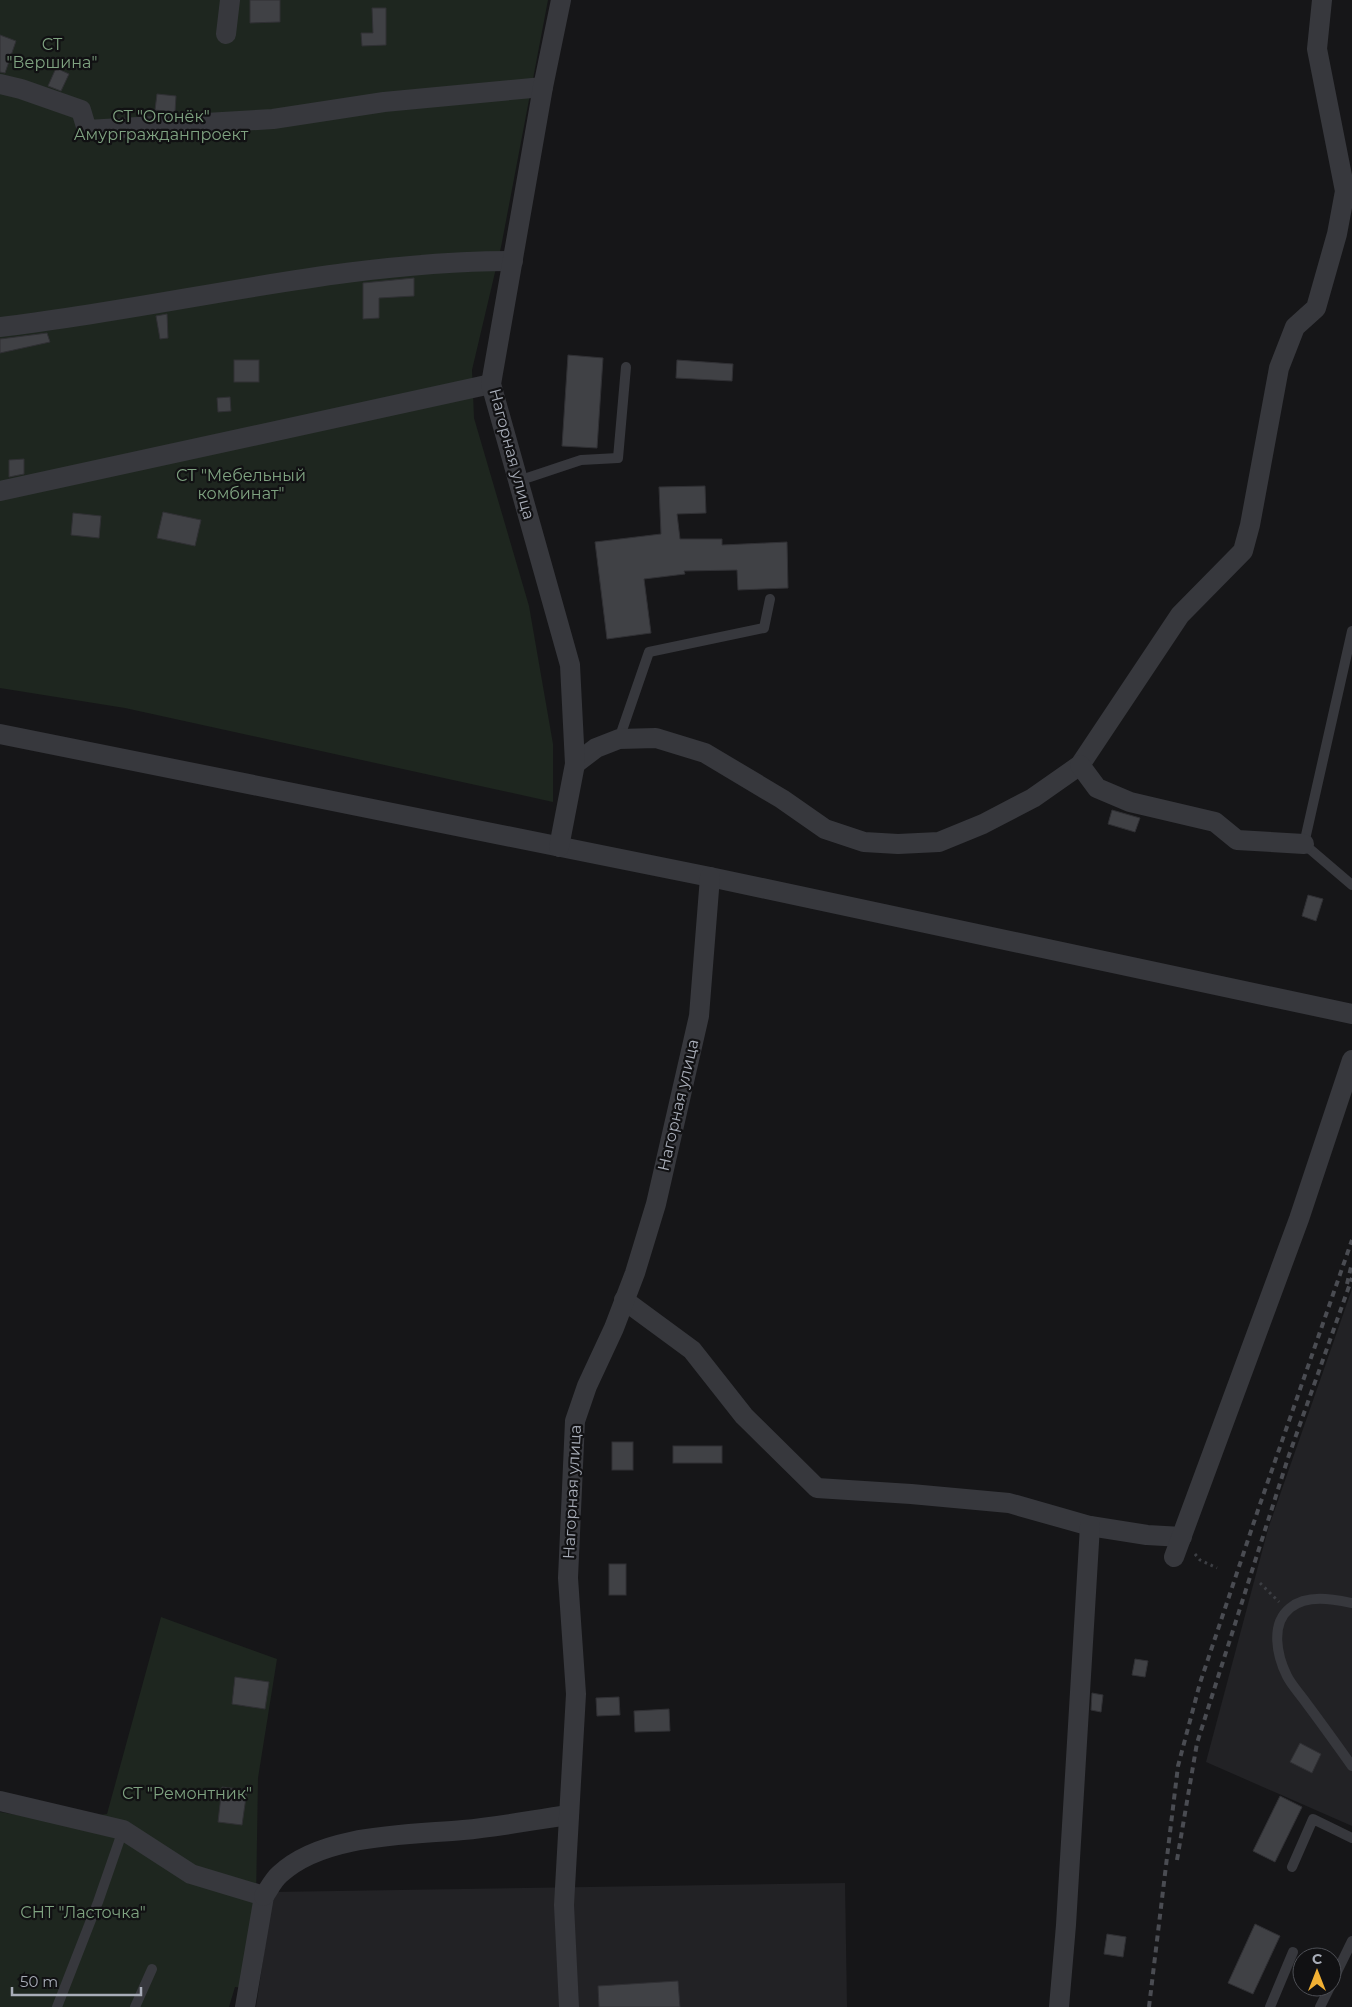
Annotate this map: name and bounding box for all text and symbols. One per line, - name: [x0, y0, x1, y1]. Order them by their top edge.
- park label: СТ "Вершина": [7, 35, 97, 72]
- park label: СТ "Огонёк" Амургражданпроект: [74, 107, 249, 144]
- street label: Нагорная улица: [485, 386, 539, 522]
- park label: СТ "Мебельный комбинат": [176, 466, 306, 503]
- street label: Нагорная улица: [654, 1037, 702, 1173]
- street label: Нагорная улица: [559, 1424, 585, 1560]
- park label: СТ "Ремонтник": [122, 1784, 252, 1803]
- park label: СНТ "Ласточка": [20, 1903, 146, 1922]
- north arrow: [1292, 1947, 1342, 1997]
- text: С: [1312, 1950, 1322, 1968]
- scale bar: [12, 1964, 141, 1996]
- text: 50 m: [20, 1972, 58, 1991]

